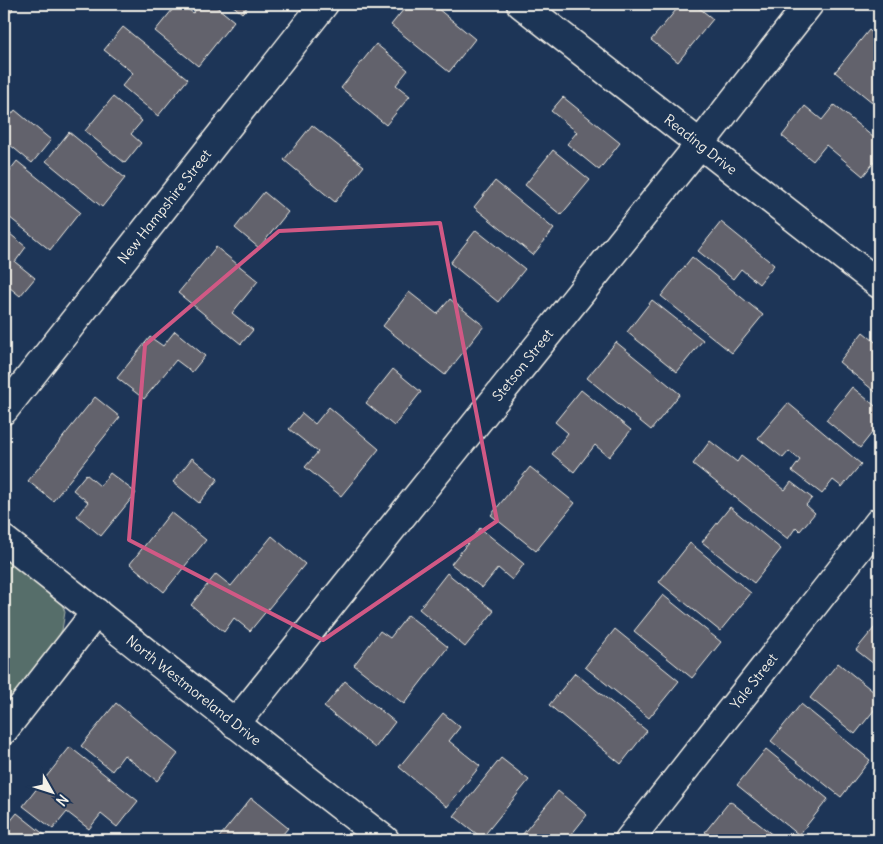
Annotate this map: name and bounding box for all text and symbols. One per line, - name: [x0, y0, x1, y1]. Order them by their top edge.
- street label: Reading Drive: [660, 110, 741, 179]
- street label: New Hampshire Street: [114, 145, 215, 268]
- street label: Stetson Street: [488, 325, 557, 405]
- street label: North Westmoreland Drive: [123, 631, 265, 749]
- street label: Yale Street: [726, 649, 782, 713]
- north arrow: [28, 766, 78, 816]
- text: N: [52, 791, 72, 810]

